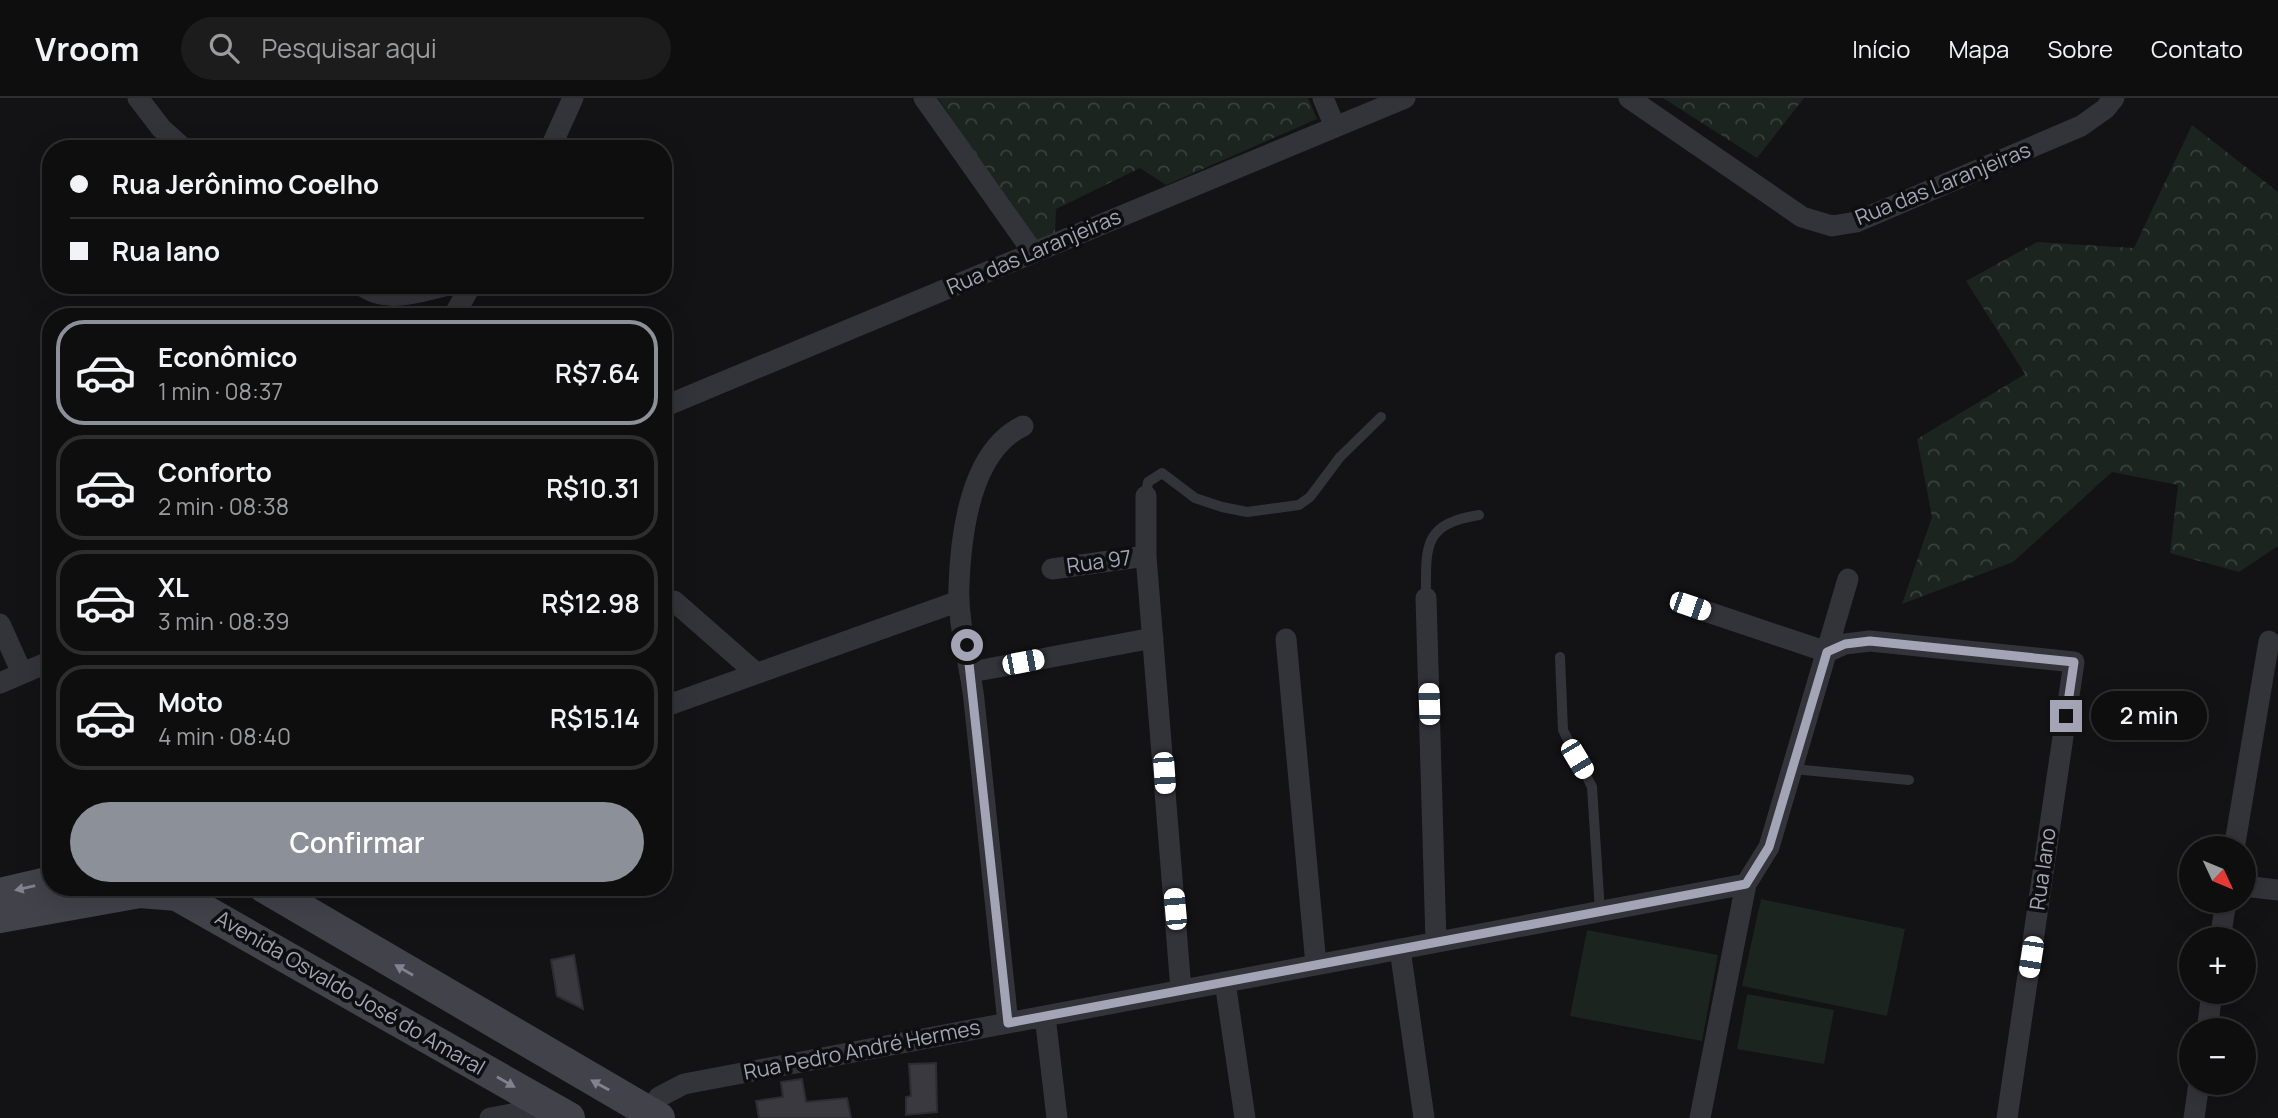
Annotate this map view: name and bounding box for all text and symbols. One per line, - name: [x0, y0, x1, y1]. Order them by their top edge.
- search box: [181, 17, 671, 80]
- text: Vroom: [35, 26, 139, 71]
- icon: search: [205, 29, 243, 67]
- text: Pesquisar aqui: [261, 30, 437, 66]
- text: Início: [1852, 32, 1910, 65]
- text: Mapa: [1948, 32, 2009, 65]
- text: Sobre: [2047, 32, 2113, 65]
- text: Contato: [2151, 32, 2243, 65]
- street label: Rua das Laranjeiras: [1851, 135, 2035, 231]
- text: Rua Jerônimo Coelho: [112, 166, 379, 202]
- street label: Rua das Laranjeiras: [942, 202, 1125, 300]
- text: Rua Iano: [112, 233, 220, 269]
- text: Econômico: [158, 339, 297, 375]
- icon: car: [74, 341, 137, 404]
- text: R$7.64: [555, 355, 640, 391]
- text: 1 min · 08:37: [158, 375, 283, 407]
- text: Conforto: [158, 454, 272, 490]
- icon: car: [74, 456, 137, 519]
- text: R$10.31: [546, 470, 640, 506]
- text: 2 min · 08:38: [158, 490, 289, 522]
- street label: Rua 97: [1065, 543, 1133, 579]
- text: XL: [158, 569, 189, 605]
- icon: car: [74, 571, 137, 634]
- text: R$12.98: [542, 585, 640, 621]
- car: [1667, 589, 1714, 623]
- text: 3 min · 08:39: [158, 605, 290, 637]
- route start: [951, 629, 983, 661]
- car: [1001, 648, 1046, 676]
- car: [1418, 683, 1441, 725]
- text: Moto: [158, 684, 223, 720]
- icon: car: [74, 686, 137, 749]
- callout: 2 min: [2090, 692, 2206, 740]
- text: 2 min: [2120, 699, 2178, 731]
- text: R$15.14: [550, 700, 640, 736]
- route end: [2050, 700, 2082, 732]
- text: 4 min · 08:40: [158, 720, 291, 752]
- car: [1558, 736, 1597, 782]
- car: [1153, 751, 1176, 795]
- button: Confirmar: [70, 802, 644, 882]
- street label: Rua Iano: [2022, 826, 2062, 912]
- north arrow: [2179, 836, 2256, 914]
- map controls: [2179, 836, 2256, 1095]
- one-way arrow: [14, 883, 36, 894]
- car: [1163, 887, 1188, 931]
- street label: Avenida Osvaldo José do Amaral: [211, 903, 490, 1081]
- button: +: [2179, 927, 2256, 1004]
- car: [2018, 935, 2045, 979]
- one-way arrow: [394, 963, 413, 976]
- street label: Rua Pedro André Hermes: [741, 1012, 982, 1086]
- button: −: [2179, 1018, 2256, 1095]
- one-way arrow: [497, 1076, 516, 1088]
- one-way arrow: [590, 1079, 609, 1091]

